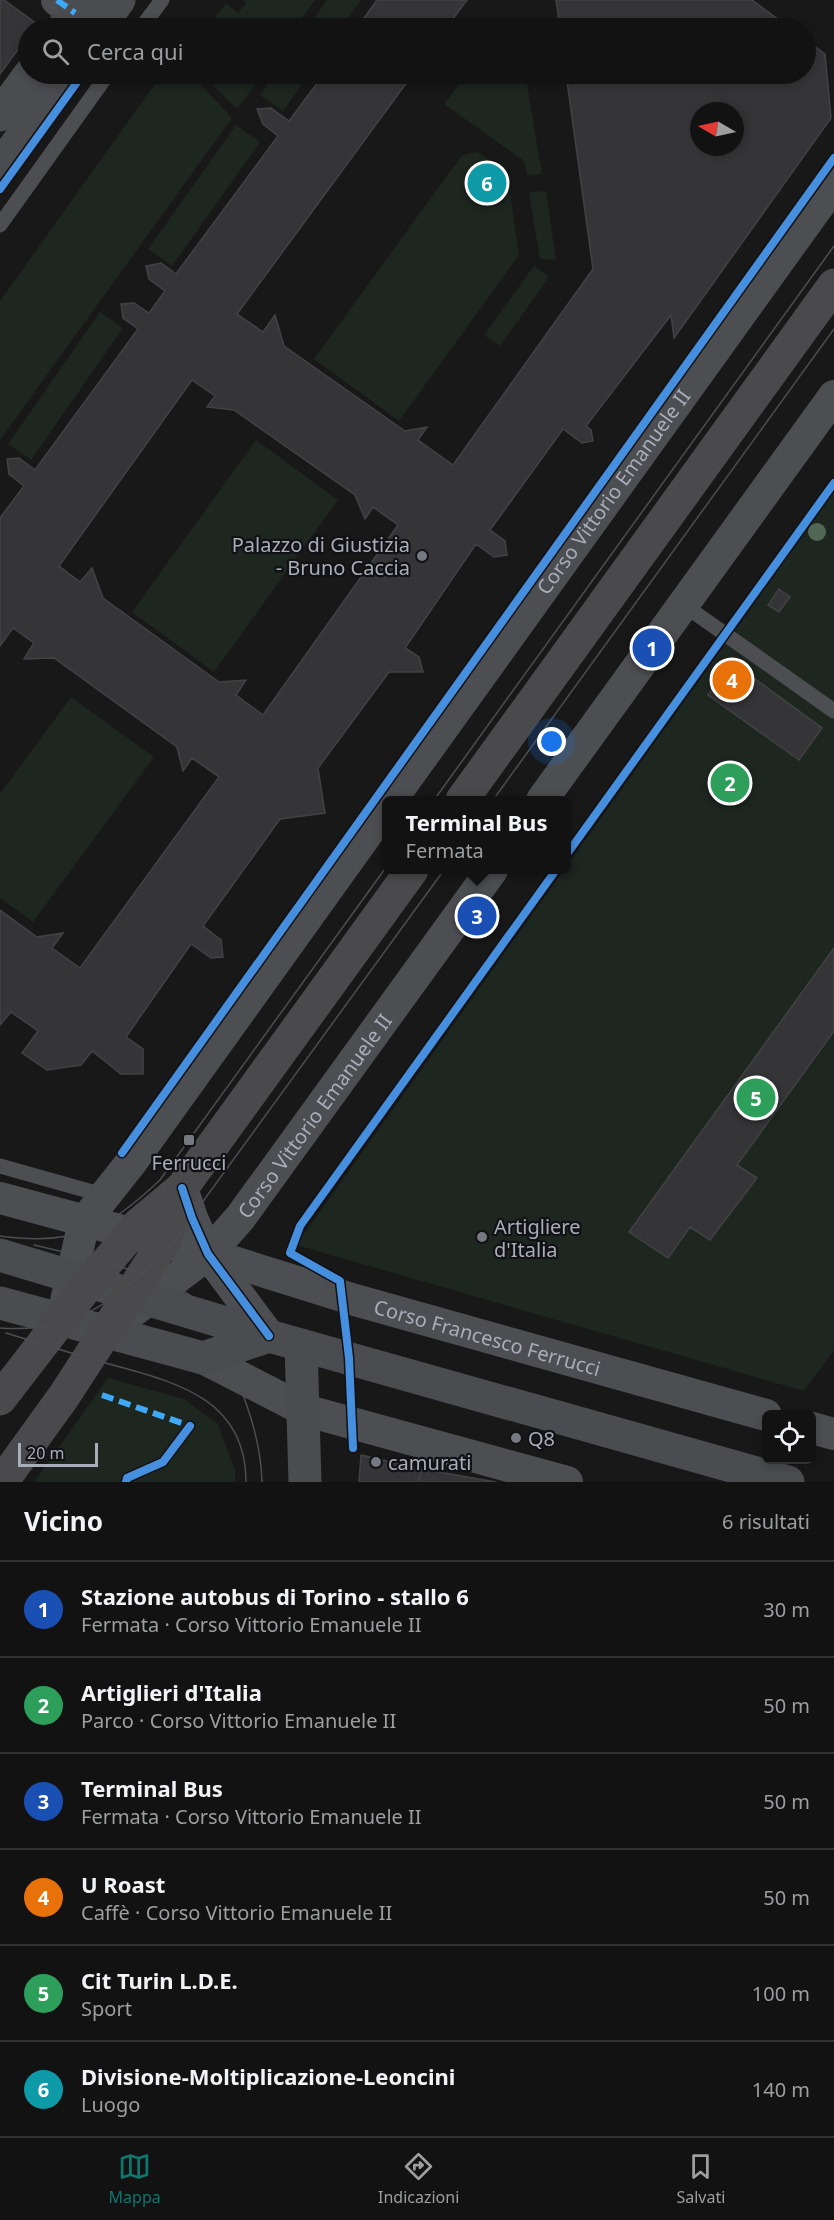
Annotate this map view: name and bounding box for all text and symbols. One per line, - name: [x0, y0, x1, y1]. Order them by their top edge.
- search box: [18, 18, 816, 84]
- icon: search: [39, 35, 72, 68]
- text: Cerca qui: [87, 36, 183, 66]
- north arrow: [690, 102, 744, 156]
- pin: 6: [468, 160, 506, 206]
- street label: Corso Vittorio Emanuele II: [530, 383, 696, 600]
- place label: Palazzo di Giustizia - Bruno Caccia: [232, 531, 410, 581]
- marker: Palazzo di Giustizia - Bruno Caccia: [415, 549, 429, 563]
- pin: 1: [632, 626, 672, 670]
- pin: 4: [712, 658, 752, 702]
- your location: [537, 727, 566, 756]
- pin: 2: [710, 760, 750, 806]
- popup: [382, 796, 571, 874]
- text: Terminal Bus: [406, 807, 547, 837]
- text: Fermata: [406, 837, 484, 864]
- pin: 3: [458, 894, 496, 938]
- street label: Corso Vittorio Emanuele II: [231, 1008, 397, 1224]
- pin: 5: [736, 1076, 776, 1120]
- marker: Ferrucci: [182, 1133, 196, 1147]
- place label: Ferrucci: [152, 1149, 226, 1176]
- place label: Artigliere d'Italia: [494, 1213, 580, 1263]
- marker: Artigliere d'Italia: [475, 1230, 489, 1244]
- street label: Corso Francesco Ferrucci: [371, 1293, 604, 1382]
- map controls: [762, 1410, 816, 1464]
- button: locate: [762, 1410, 816, 1464]
- place label: Q8: [528, 1425, 555, 1452]
- marker: Q8: [509, 1431, 523, 1445]
- scale bar: [18, 1440, 98, 1468]
- text: 20 m: [27, 1442, 64, 1464]
- place label: camurati: [388, 1449, 471, 1476]
- marker: camurati: [369, 1455, 383, 1469]
- text: Vicino: [24, 1503, 103, 1539]
- text: 6 risultati: [722, 1508, 810, 1535]
- text: Stazione autobus di Torino - stallo 6: [81, 1581, 469, 1611]
- text: 1: [38, 1596, 49, 1623]
- text: 30 m: [763, 1596, 810, 1623]
- text: Fermata · Corso Vittorio Emanuele II: [81, 1611, 422, 1638]
- text: Artiglieri d'Italia: [81, 1677, 262, 1707]
- text: 2: [38, 1692, 49, 1719]
- text: 50 m: [763, 1692, 810, 1719]
- text: Parco · Corso Vittorio Emanuele II: [81, 1707, 396, 1734]
- text: Terminal Bus: [81, 1773, 223, 1803]
- text: 3: [38, 1788, 49, 1815]
- text: 50 m: [763, 1788, 810, 1815]
- text: Fermata · Corso Vittorio Emanuele II: [81, 1803, 422, 1830]
- text: U Roast: [81, 1869, 165, 1899]
- text: 4: [38, 1884, 49, 1911]
- text: 50 m: [763, 1884, 810, 1911]
- text: Caffè · Corso Vittorio Emanuele II: [81, 1899, 392, 1926]
- text: Cit Turin L.D.E.: [81, 1965, 238, 1995]
- text: 5: [38, 1980, 49, 2007]
- text: 100 m: [752, 1980, 810, 2007]
- text: Sport: [81, 1995, 132, 2022]
- text: Divisione-Moltiplicazione-Leoncini: [81, 2061, 455, 2091]
- text: 6: [38, 2076, 49, 2103]
- text: 140 m: [752, 2076, 810, 2103]
- text: Luogo: [81, 2091, 140, 2118]
- tab: Mappa: [109, 2150, 161, 2208]
- tab: Indicazioni: [378, 2150, 459, 2208]
- tab: Salvati: [676, 2150, 725, 2208]

